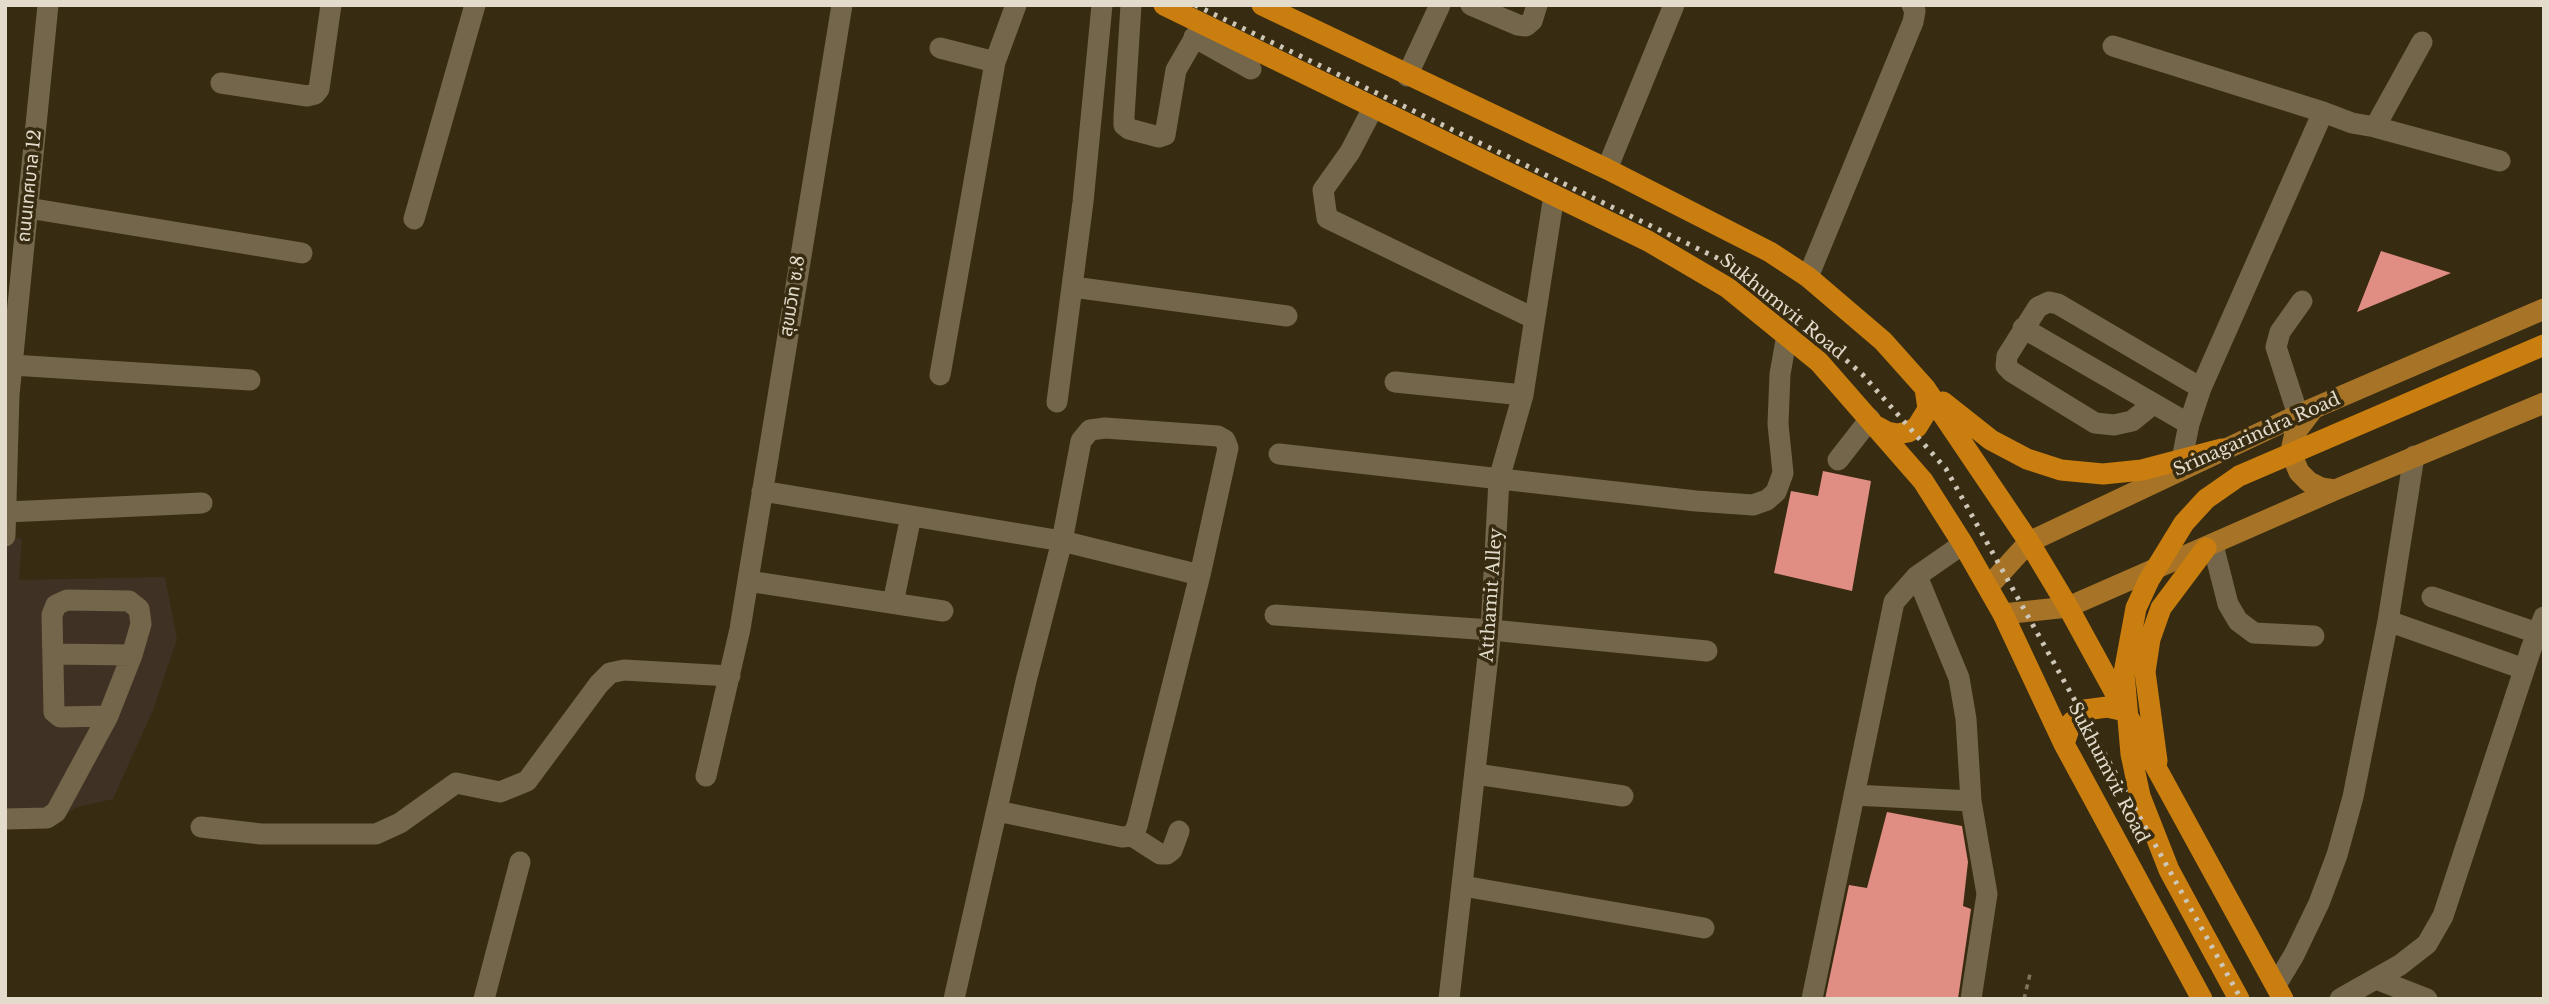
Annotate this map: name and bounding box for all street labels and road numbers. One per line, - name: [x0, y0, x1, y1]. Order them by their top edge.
- street label: ถนนเทศบาล 12: [13, 129, 47, 243]
- street label: Sukhumvit Road: [1715, 250, 1849, 364]
- street label: สุขมวิท ซ.8: [776, 254, 810, 338]
- street label: Srinagarindra Road: [2170, 388, 2344, 482]
- street label: Atthamit Alley: [1477, 527, 1507, 663]
- street label: Sukhumvit Road: [2063, 699, 2153, 847]

